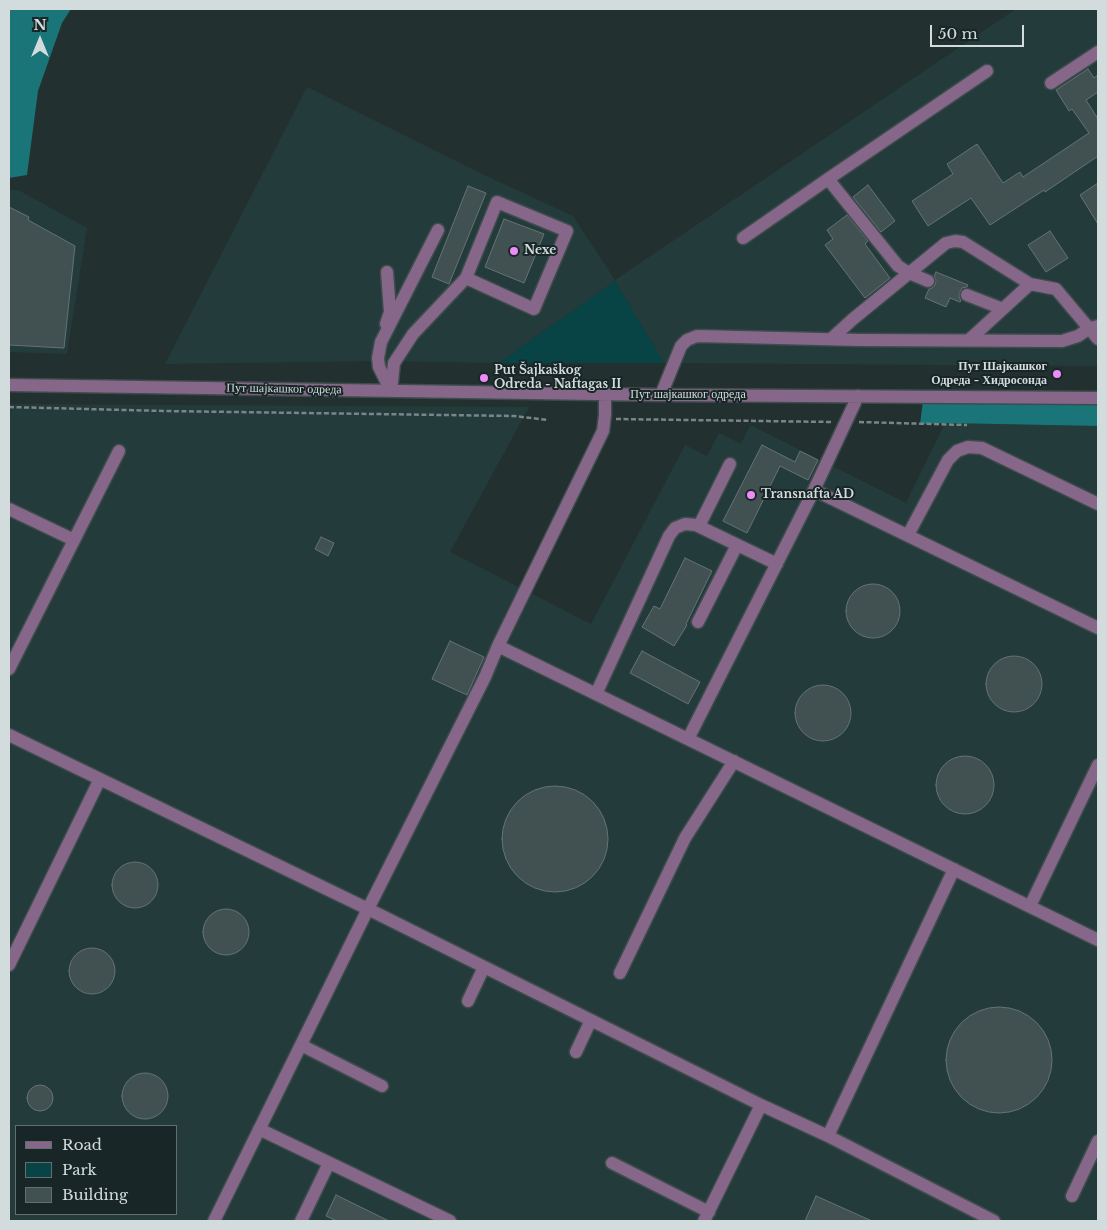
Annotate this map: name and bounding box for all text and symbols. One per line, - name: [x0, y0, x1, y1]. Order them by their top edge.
- north arrow: [15, 15, 65, 65]
- scale bar: [932, 15, 1026, 47]
- text: N: [33, 16, 47, 34]
- text: 50 m: [938, 24, 978, 43]
- place label: Nexe: [524, 244, 556, 258]
- marker: Nexe: [508, 245, 520, 257]
- place label: Пут Шајкашког Одреда - Хидросонда: [931, 360, 1047, 388]
- place label: Put Šajkaškog Odreda - Naftagas II: [494, 364, 621, 392]
- marker: Пут Шајкашког Одреда - Хидросонда: [1051, 368, 1063, 380]
- marker: Put Šajkaškog Odreda - Naftagas II: [478, 372, 490, 384]
- street label: Пут шајкашког одреда: [226, 381, 342, 397]
- street label: Пут шајкашког одреда: [630, 388, 746, 402]
- place label: Transnafta AD: [761, 488, 854, 502]
- marker: Transnafta AD: [745, 489, 757, 501]
- legend: [15, 1125, 178, 1215]
- text: Road: [62, 1135, 102, 1154]
- text: Park: [62, 1160, 97, 1179]
- text: Building: [62, 1185, 128, 1204]

